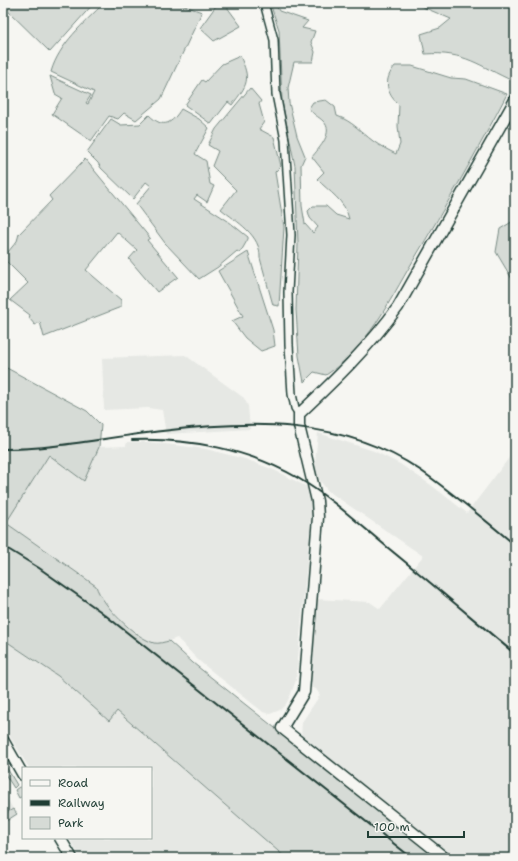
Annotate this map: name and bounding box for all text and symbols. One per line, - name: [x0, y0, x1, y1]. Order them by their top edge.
- legend: [22, 767, 152, 839]
- text: Road: [58, 775, 89, 791]
- text: Railway: [58, 795, 105, 811]
- scale bar: [368, 813, 464, 839]
- text: Park: [58, 815, 84, 831]
- text: 100 m: [374, 819, 410, 835]

